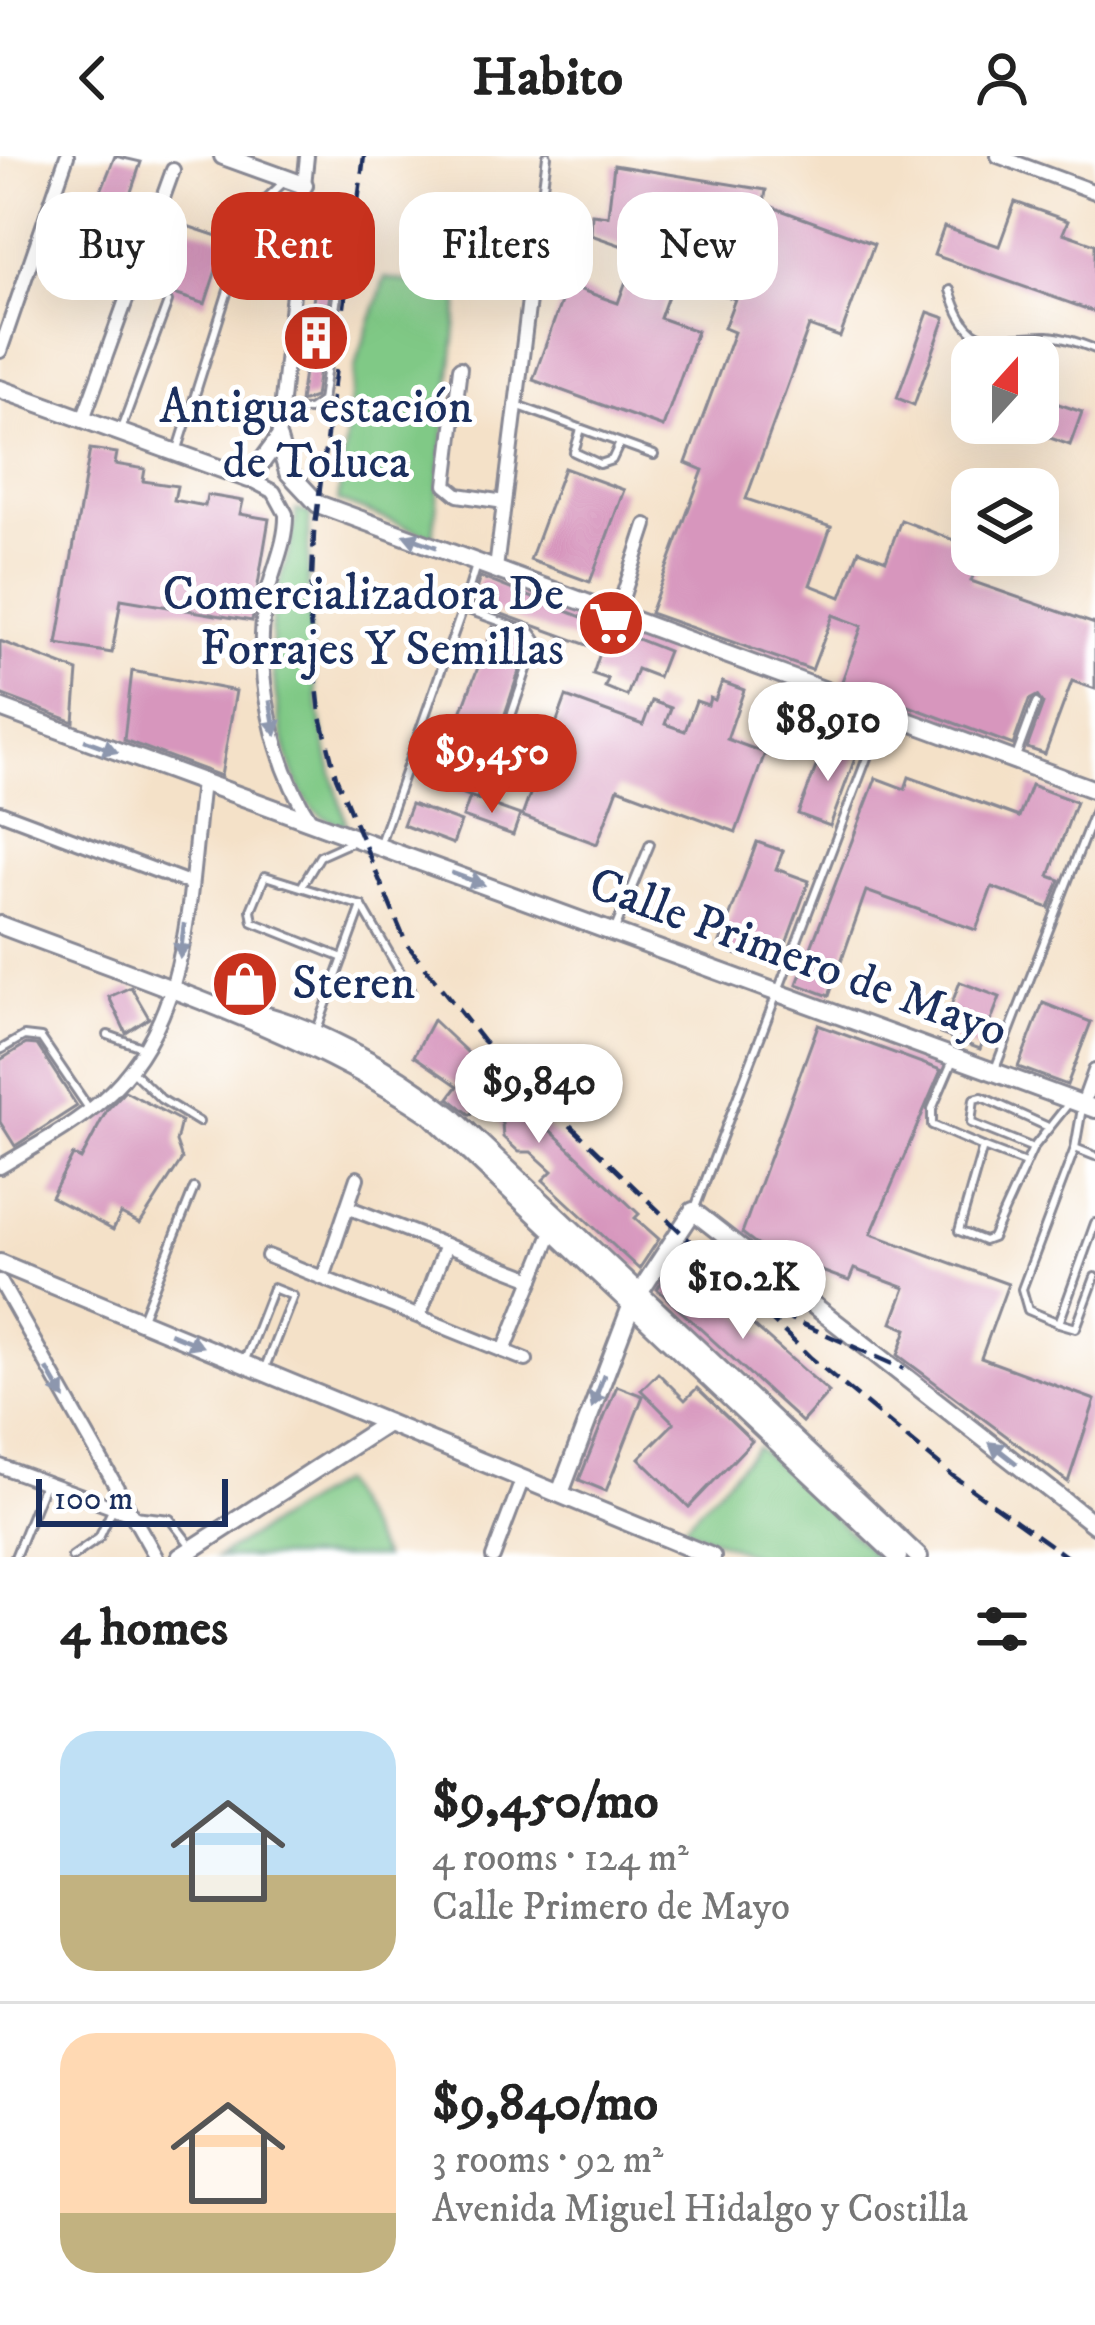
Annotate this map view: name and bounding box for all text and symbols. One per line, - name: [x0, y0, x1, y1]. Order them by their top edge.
- icon: back: [60, 45, 126, 111]
- text: Habito: [472, 45, 623, 112]
- icon: person: [969, 45, 1035, 111]
- chip: Buy: [36, 192, 187, 300]
- chip: Rent: [211, 192, 375, 300]
- chip: Filters: [399, 192, 593, 300]
- chip: New: [617, 192, 778, 300]
- building icon: Antigua estación de Toluca: [281, 303, 351, 373]
- north arrow: [951, 336, 1059, 444]
- map controls: [951, 336, 1059, 576]
- place label: Antigua estación de Toluca: [159, 378, 473, 493]
- button: layers: [951, 468, 1059, 576]
- one-way arrow: [402, 531, 438, 549]
- place label: Comercializadora De Forrajes Y Semillas: [163, 565, 564, 680]
- supermarket icon: Comercializadora De Forrajes Y Semillas: [576, 588, 646, 658]
- pin: $8,910: [730, 682, 926, 784]
- text: $8,910: [775, 696, 881, 745]
- one-way arrow: [265, 699, 283, 737]
- pin: $9,450: [394, 714, 590, 816]
- text: $9,450: [435, 728, 549, 777]
- one-way arrow: [83, 737, 119, 756]
- street label: Calle Primero de Mayo: [581, 854, 1015, 1062]
- one-way arrow: [450, 871, 486, 890]
- one-way arrow: [173, 923, 192, 960]
- shop icon: Steren: [210, 949, 280, 1019]
- place label: Steren: [292, 954, 415, 1014]
- pin: $9,840: [441, 1044, 637, 1146]
- text: $9,840: [482, 1058, 596, 1107]
- pin: $10.2K: [645, 1240, 841, 1342]
- text: $10.2K: [687, 1254, 799, 1303]
- one-way arrow: [168, 1331, 204, 1350]
- one-way arrow: [44, 1367, 65, 1401]
- one-way arrow: [588, 1373, 607, 1409]
- one-way arrow: [987, 1441, 1018, 1466]
- scale bar: [36, 1473, 228, 1526]
- text: 100 m: [54, 1479, 133, 1520]
- icon: filters: [969, 1596, 1035, 1662]
- text: 4 homes: [60, 1597, 228, 1661]
- text: $9,450/mo: [432, 1770, 659, 1834]
- icon: home: [156, 1779, 300, 1923]
- text: 4 rooms · 124 m²: [432, 1834, 689, 1883]
- text: Calle Primero de Mayo: [432, 1883, 790, 1932]
- text: $9,840/mo: [432, 2072, 658, 2136]
- icon: home: [156, 2081, 300, 2225]
- text: 3 rooms · 92 m²: [432, 2136, 664, 2185]
- text: Avenida Miguel Hidalgo y Costilla: [432, 2185, 968, 2234]

